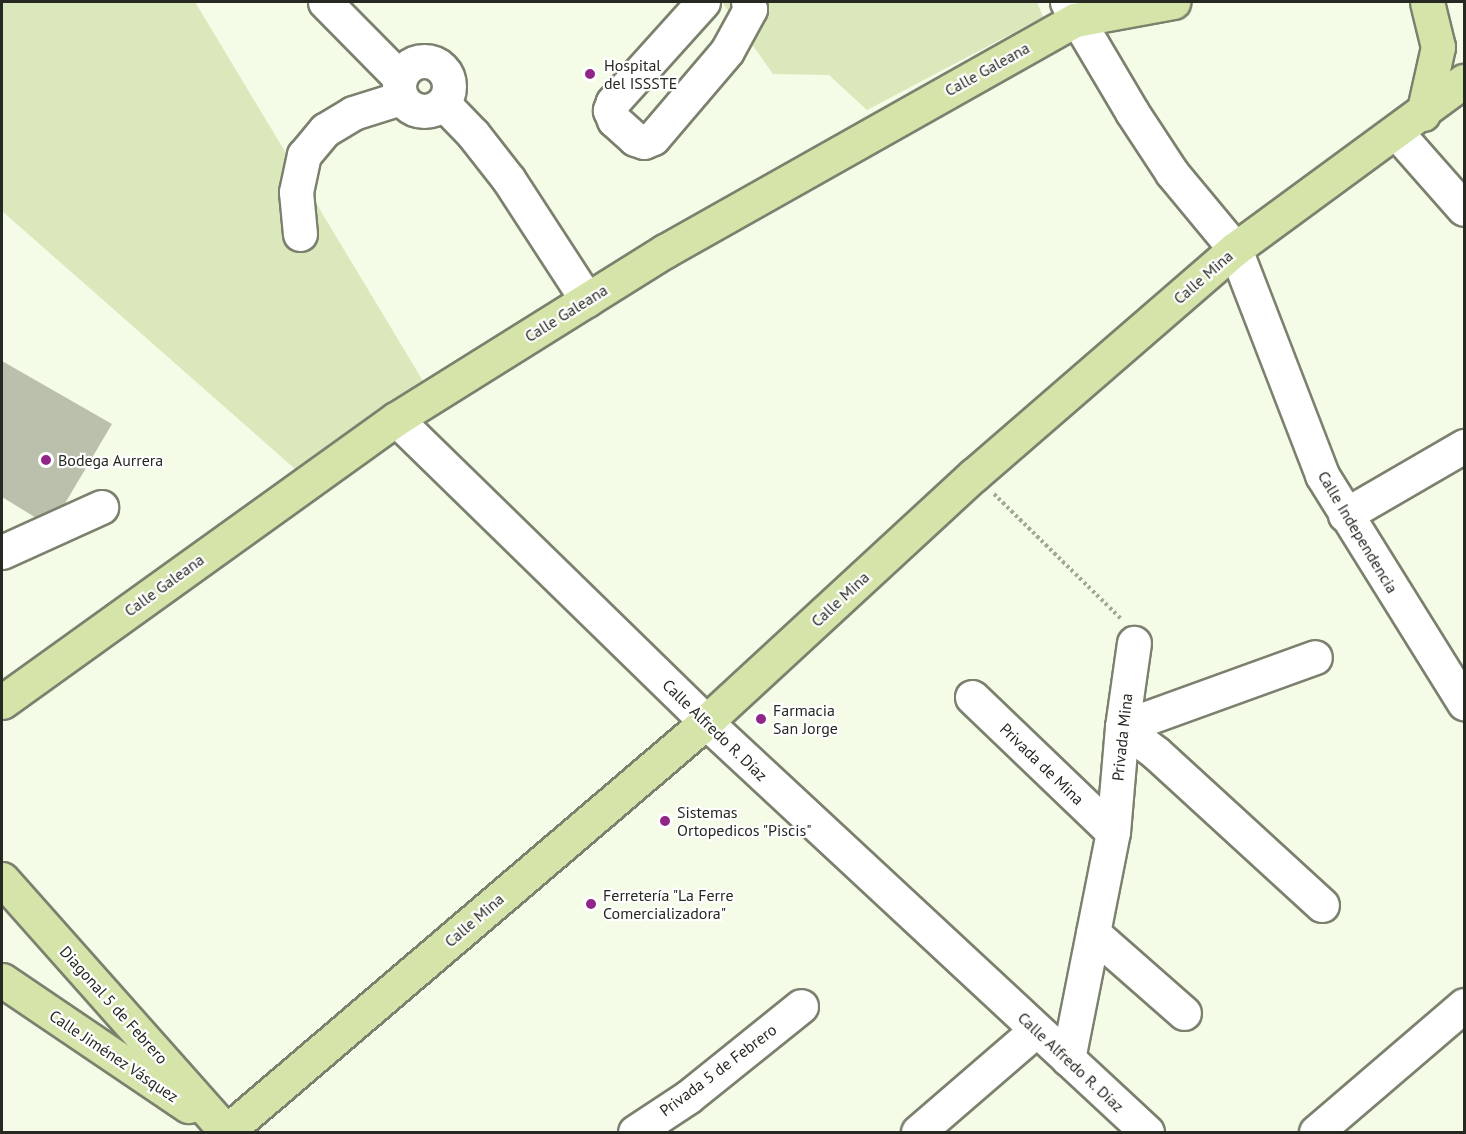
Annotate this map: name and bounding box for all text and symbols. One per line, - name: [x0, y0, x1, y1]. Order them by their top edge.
- street label: Calle Galeana: [941, 38, 1033, 100]
- place label: Hospital del ISSSTE: [604, 55, 677, 93]
- marker: Hospital del ISSSTE: [581, 65, 599, 83]
- street label: Calle Mina: [1169, 246, 1237, 308]
- street label: Calle Galeana: [521, 280, 611, 346]
- place label: Bodega Aurrera: [58, 450, 164, 470]
- marker: Bodega Aurrera: [39, 453, 53, 467]
- street label: Calle Independencia: [1314, 467, 1402, 597]
- street label: Calle Galeana: [120, 550, 208, 620]
- street label: Calle Mina: [807, 567, 873, 631]
- street label: Calle Alfredo R. Díaz: [658, 675, 772, 785]
- street label: Privada Mina: [1108, 692, 1136, 782]
- place label: Farmacia San Jorge: [773, 700, 838, 738]
- marker: Farmacia San Jorge: [754, 712, 768, 726]
- street label: Privada de Mina: [996, 719, 1088, 809]
- place label: Sistemas Ortopedicos "Piscis": [677, 802, 813, 840]
- marker: Sistemas Ortopedicos "Piscis": [658, 814, 672, 828]
- place label: Ferretería "La Ferre Comercializadora": [603, 885, 735, 923]
- street label: Calle Mina: [440, 889, 508, 951]
- marker: Ferretería "La Ferre Comercializadora": [584, 897, 598, 911]
- street label: Diagonal 5 de Febrero: [56, 942, 172, 1068]
- street label: Calle Jiménez Vásquez: [46, 1006, 182, 1106]
- street label: Calle Alfredo R. Díaz: [1013, 1007, 1129, 1117]
- street label: Privada 5 de Febrero: [656, 1020, 780, 1120]

